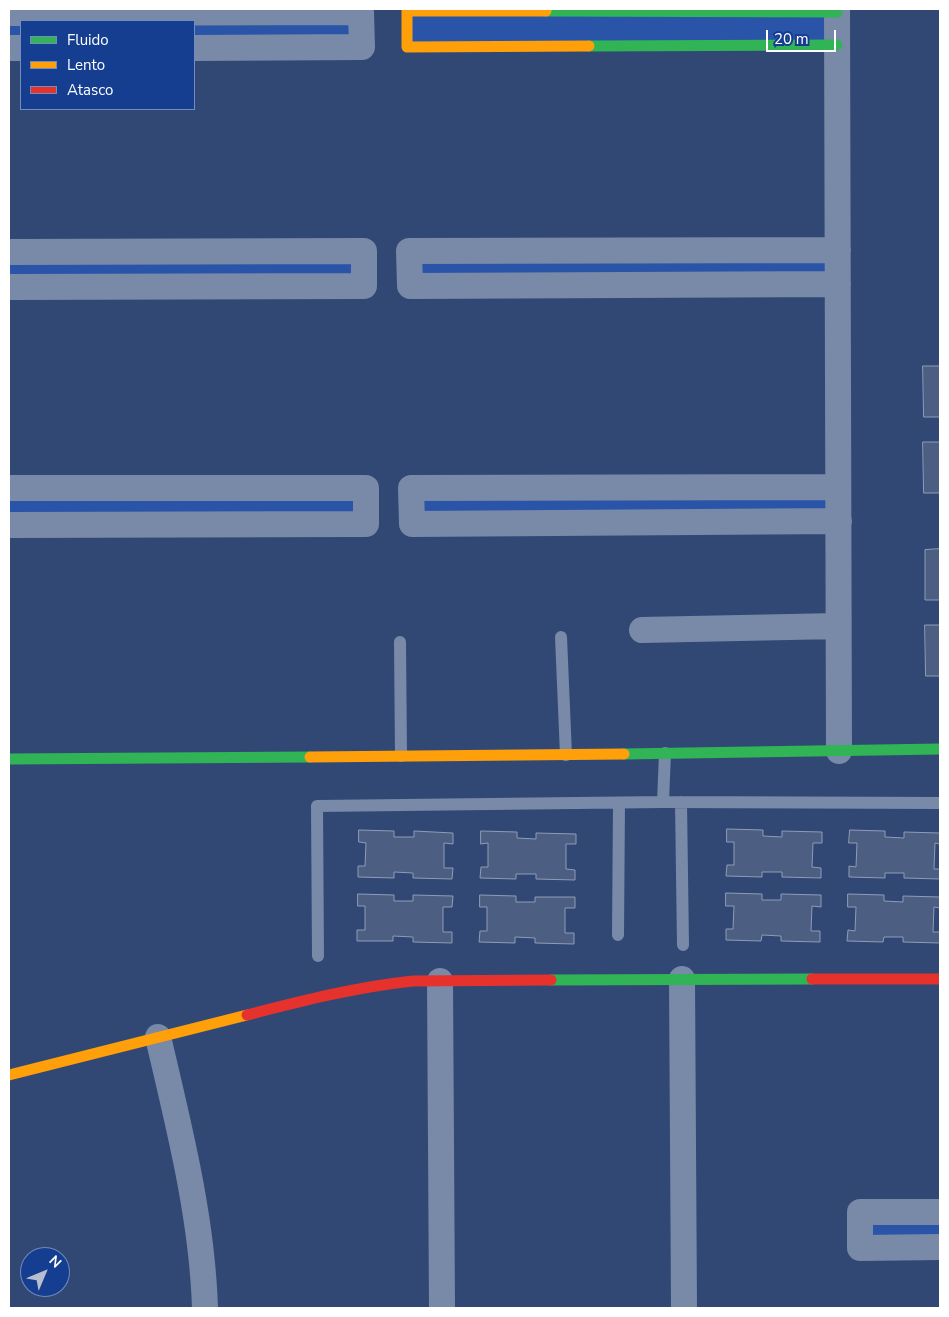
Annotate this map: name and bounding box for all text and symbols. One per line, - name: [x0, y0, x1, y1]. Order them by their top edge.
- legend: [20, 20, 195, 110]
- scale bar: [769, 20, 839, 52]
- text: 20 m: [774, 29, 809, 49]
- text: Fluido: [67, 30, 109, 50]
- text: Lento: [67, 55, 105, 75]
- text: Atasco: [67, 80, 113, 100]
- north arrow: [20, 1247, 70, 1297]
- text: N: [45, 1251, 66, 1272]

